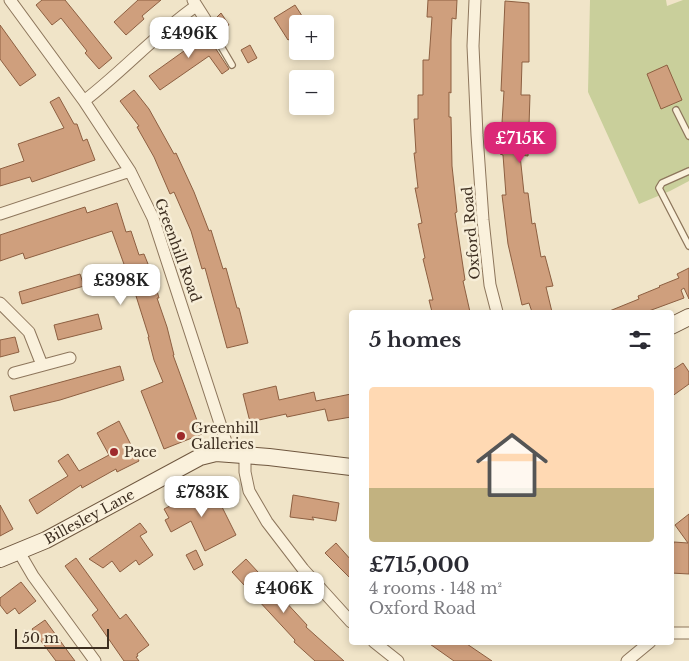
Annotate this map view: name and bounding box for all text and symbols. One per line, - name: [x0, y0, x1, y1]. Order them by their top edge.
- map controls: [289, 15, 334, 115]
- button: +: [289, 15, 334, 60]
- pin: £496K: [154, 17, 224, 59]
- text: £496K: [161, 23, 217, 43]
- button: −: [289, 70, 334, 115]
- pin: £715K: [485, 121, 555, 164]
- text: £715K: [495, 128, 545, 148]
- street label: Oxford Road: [458, 185, 484, 280]
- street label: Greenhill Road: [151, 196, 205, 305]
- pin: £398K: [86, 264, 156, 306]
- text: £398K: [93, 270, 149, 290]
- icon: filters: [626, 326, 654, 354]
- text: 5 homes: [369, 327, 461, 353]
- place label: Greenhill Galleries: [191, 419, 259, 453]
- icon: home: [467, 420, 557, 510]
- marker: Greenhill Galleries: [175, 430, 187, 442]
- place label: Pace: [124, 443, 157, 461]
- marker: Pace: [108, 446, 120, 458]
- pin: £783K: [167, 476, 237, 518]
- text: £783K: [175, 482, 229, 502]
- street label: Billesley Lane: [41, 485, 137, 548]
- text: £715,000: [369, 552, 469, 578]
- pin: £406K: [249, 572, 319, 614]
- text: £406K: [255, 578, 313, 598]
- text: 4 rooms · 148 m²: [369, 578, 502, 598]
- text: Oxford Road: [369, 598, 476, 618]
- scale bar: [15, 626, 109, 649]
- text: 50 m: [22, 629, 59, 647]

